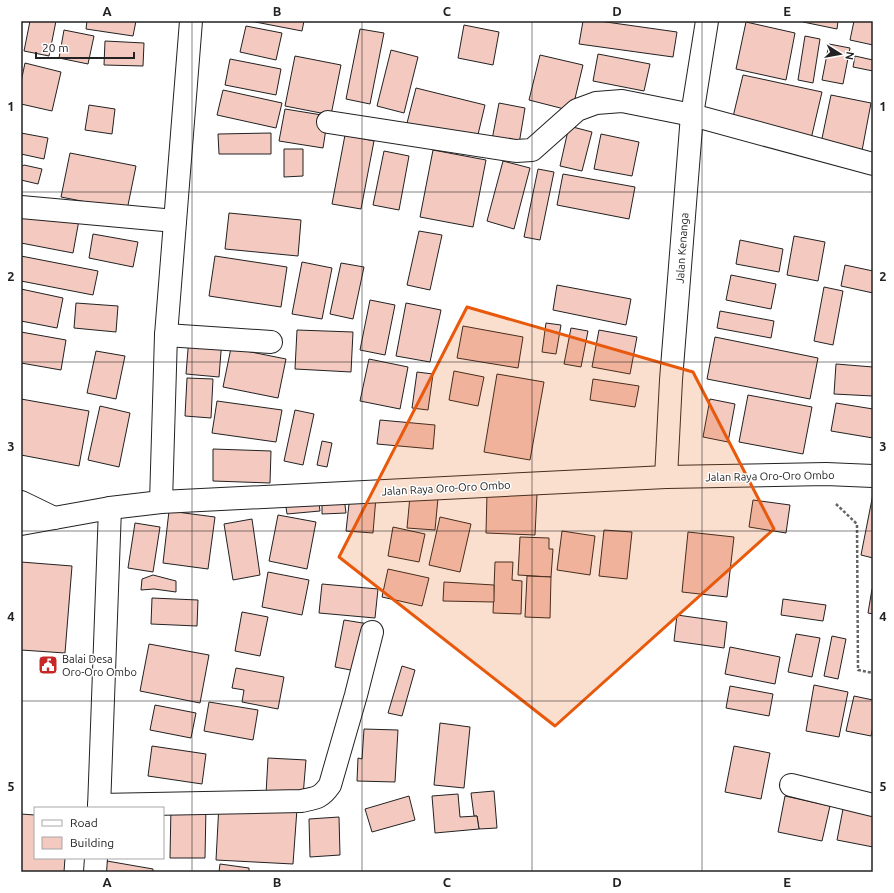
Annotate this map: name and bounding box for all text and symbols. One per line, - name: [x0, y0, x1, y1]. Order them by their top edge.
- text: A: [102, 4, 112, 18]
- text: B: [273, 4, 282, 18]
- text: C: [443, 4, 452, 18]
- text: D: [612, 4, 622, 18]
- text: E: [783, 4, 791, 18]
- scale bar: [36, 34, 134, 60]
- north arrow: [820, 34, 860, 74]
- text: 20 m: [42, 41, 69, 54]
- text: N: [843, 51, 856, 61]
- text: 1: [7, 99, 15, 113]
- text: 1: [879, 99, 887, 113]
- street label: Jalan Kenanga: [674, 212, 690, 284]
- text: 2: [7, 269, 15, 283]
- text: 2: [879, 269, 887, 283]
- text: 3: [7, 439, 15, 453]
- text: 3: [879, 439, 887, 453]
- street label: Jalan Raya Oro-Oro Ombo: [705, 469, 835, 483]
- street label: Jalan Raya Oro-Oro Ombo: [381, 479, 511, 497]
- text: 4: [7, 609, 15, 623]
- text: 4: [879, 609, 887, 623]
- place label: Balai Desa Oro-Oro Ombo: [62, 653, 137, 678]
- public building icon: Balai Desa Oro-Oro Ombo: [37, 654, 59, 676]
- text: 5: [7, 779, 15, 793]
- text: 5: [879, 779, 887, 793]
- legend: [34, 807, 164, 859]
- text: Road: [70, 816, 98, 829]
- text: Building: [70, 836, 114, 849]
- text: A: [102, 875, 112, 889]
- text: B: [273, 875, 282, 889]
- text: C: [443, 875, 452, 889]
- text: D: [612, 875, 622, 889]
- text: E: [783, 875, 791, 889]

